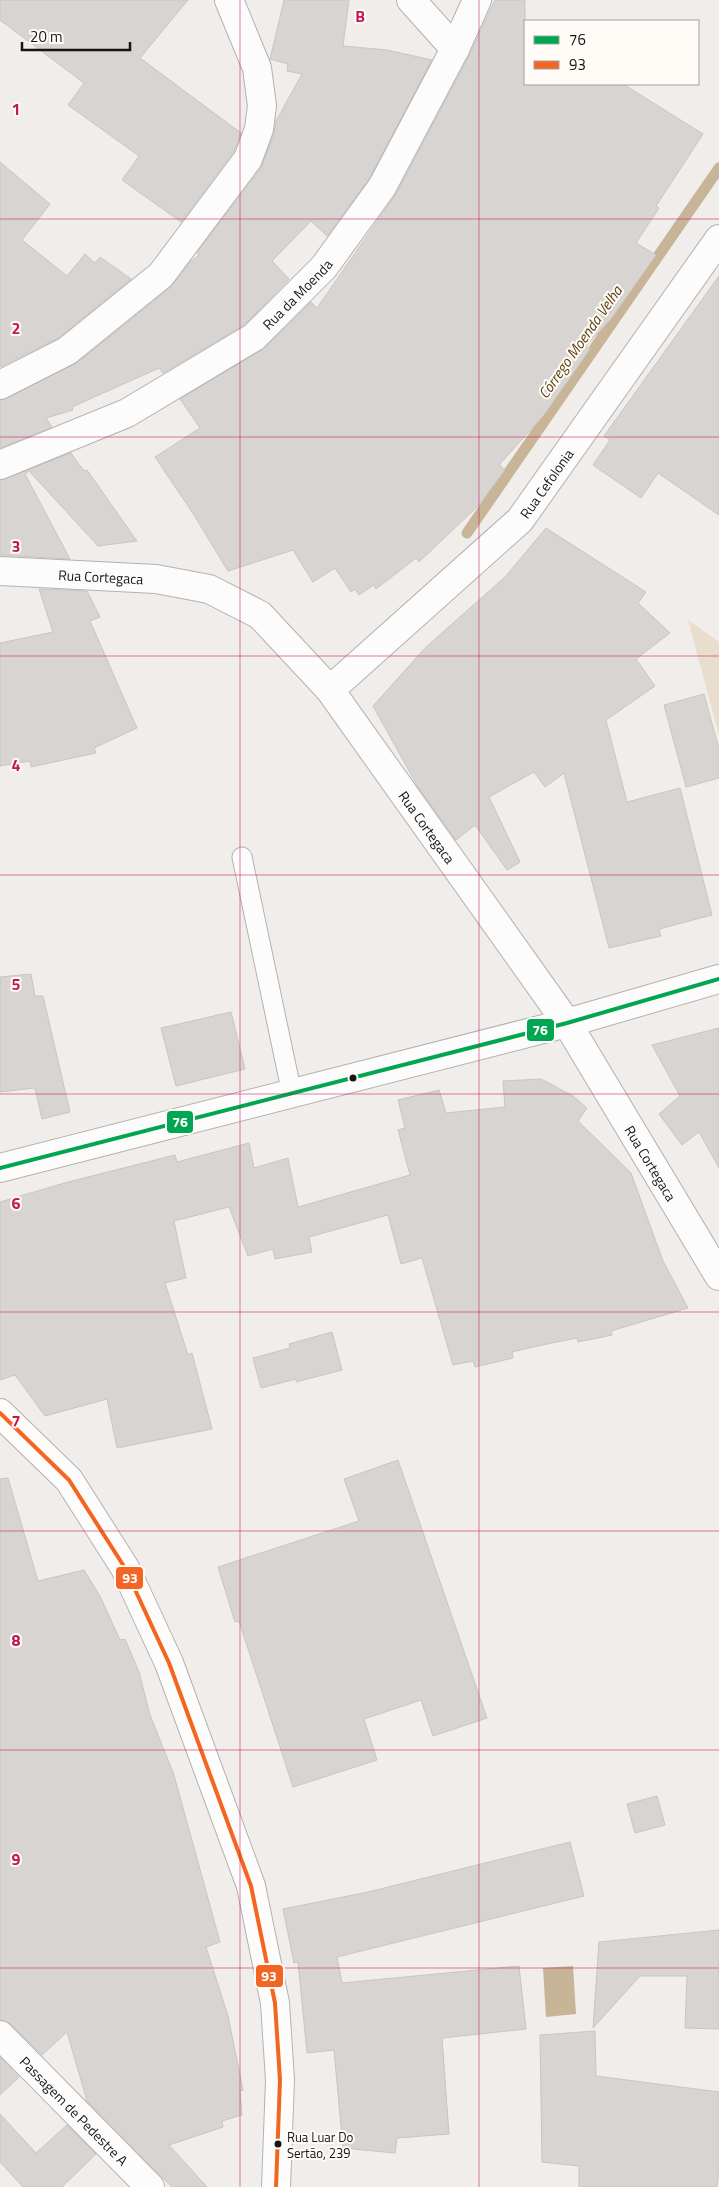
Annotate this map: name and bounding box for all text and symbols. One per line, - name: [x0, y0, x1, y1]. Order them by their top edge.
- text: B: [355, 4, 365, 28]
- scale bar: [22, 20, 130, 52]
- legend: [524, 20, 699, 85]
- text: 20 m: [30, 25, 63, 48]
- text: 76: [569, 28, 586, 51]
- text: 93: [569, 53, 586, 76]
- text: 1: [12, 97, 20, 121]
- street label: Rua da Moenda: [257, 255, 337, 334]
- water label: Córrego Moenda Velha: [532, 280, 629, 403]
- text: 2: [12, 316, 20, 340]
- street label: Rua Cefolonia: [514, 444, 578, 522]
- text: 3: [12, 534, 20, 558]
- street label: Rua Cortegaca: [58, 564, 144, 589]
- text: 4: [12, 753, 21, 777]
- street label: Rua Cortegaca: [394, 786, 461, 868]
- text: 5: [12, 972, 21, 996]
- line badge: 76: [526, 1018, 555, 1042]
- text: 76: [532, 1019, 548, 1040]
- unlabelled marker: [348, 1073, 358, 1083]
- line badge: 76: [166, 1110, 194, 1134]
- text: 76: [172, 1111, 188, 1132]
- street label: Rua Cortegaca: [620, 1121, 682, 1205]
- text: 6: [12, 1191, 21, 1215]
- text: 7: [12, 1409, 20, 1433]
- line badge: 93: [115, 1566, 144, 1590]
- text: 93: [122, 1567, 138, 1588]
- text: 8: [12, 1628, 21, 1652]
- text: 9: [12, 1847, 21, 1871]
- line badge: 93: [255, 1964, 284, 1988]
- text: 93: [261, 1965, 277, 1986]
- street label: Passagem de Pedestre A: [16, 2051, 134, 2170]
- place label: Rua Luar Do Sertão, 239: [287, 2127, 354, 2163]
- marker: Rua Luar Do Sertão, 239: [273, 2139, 283, 2149]

